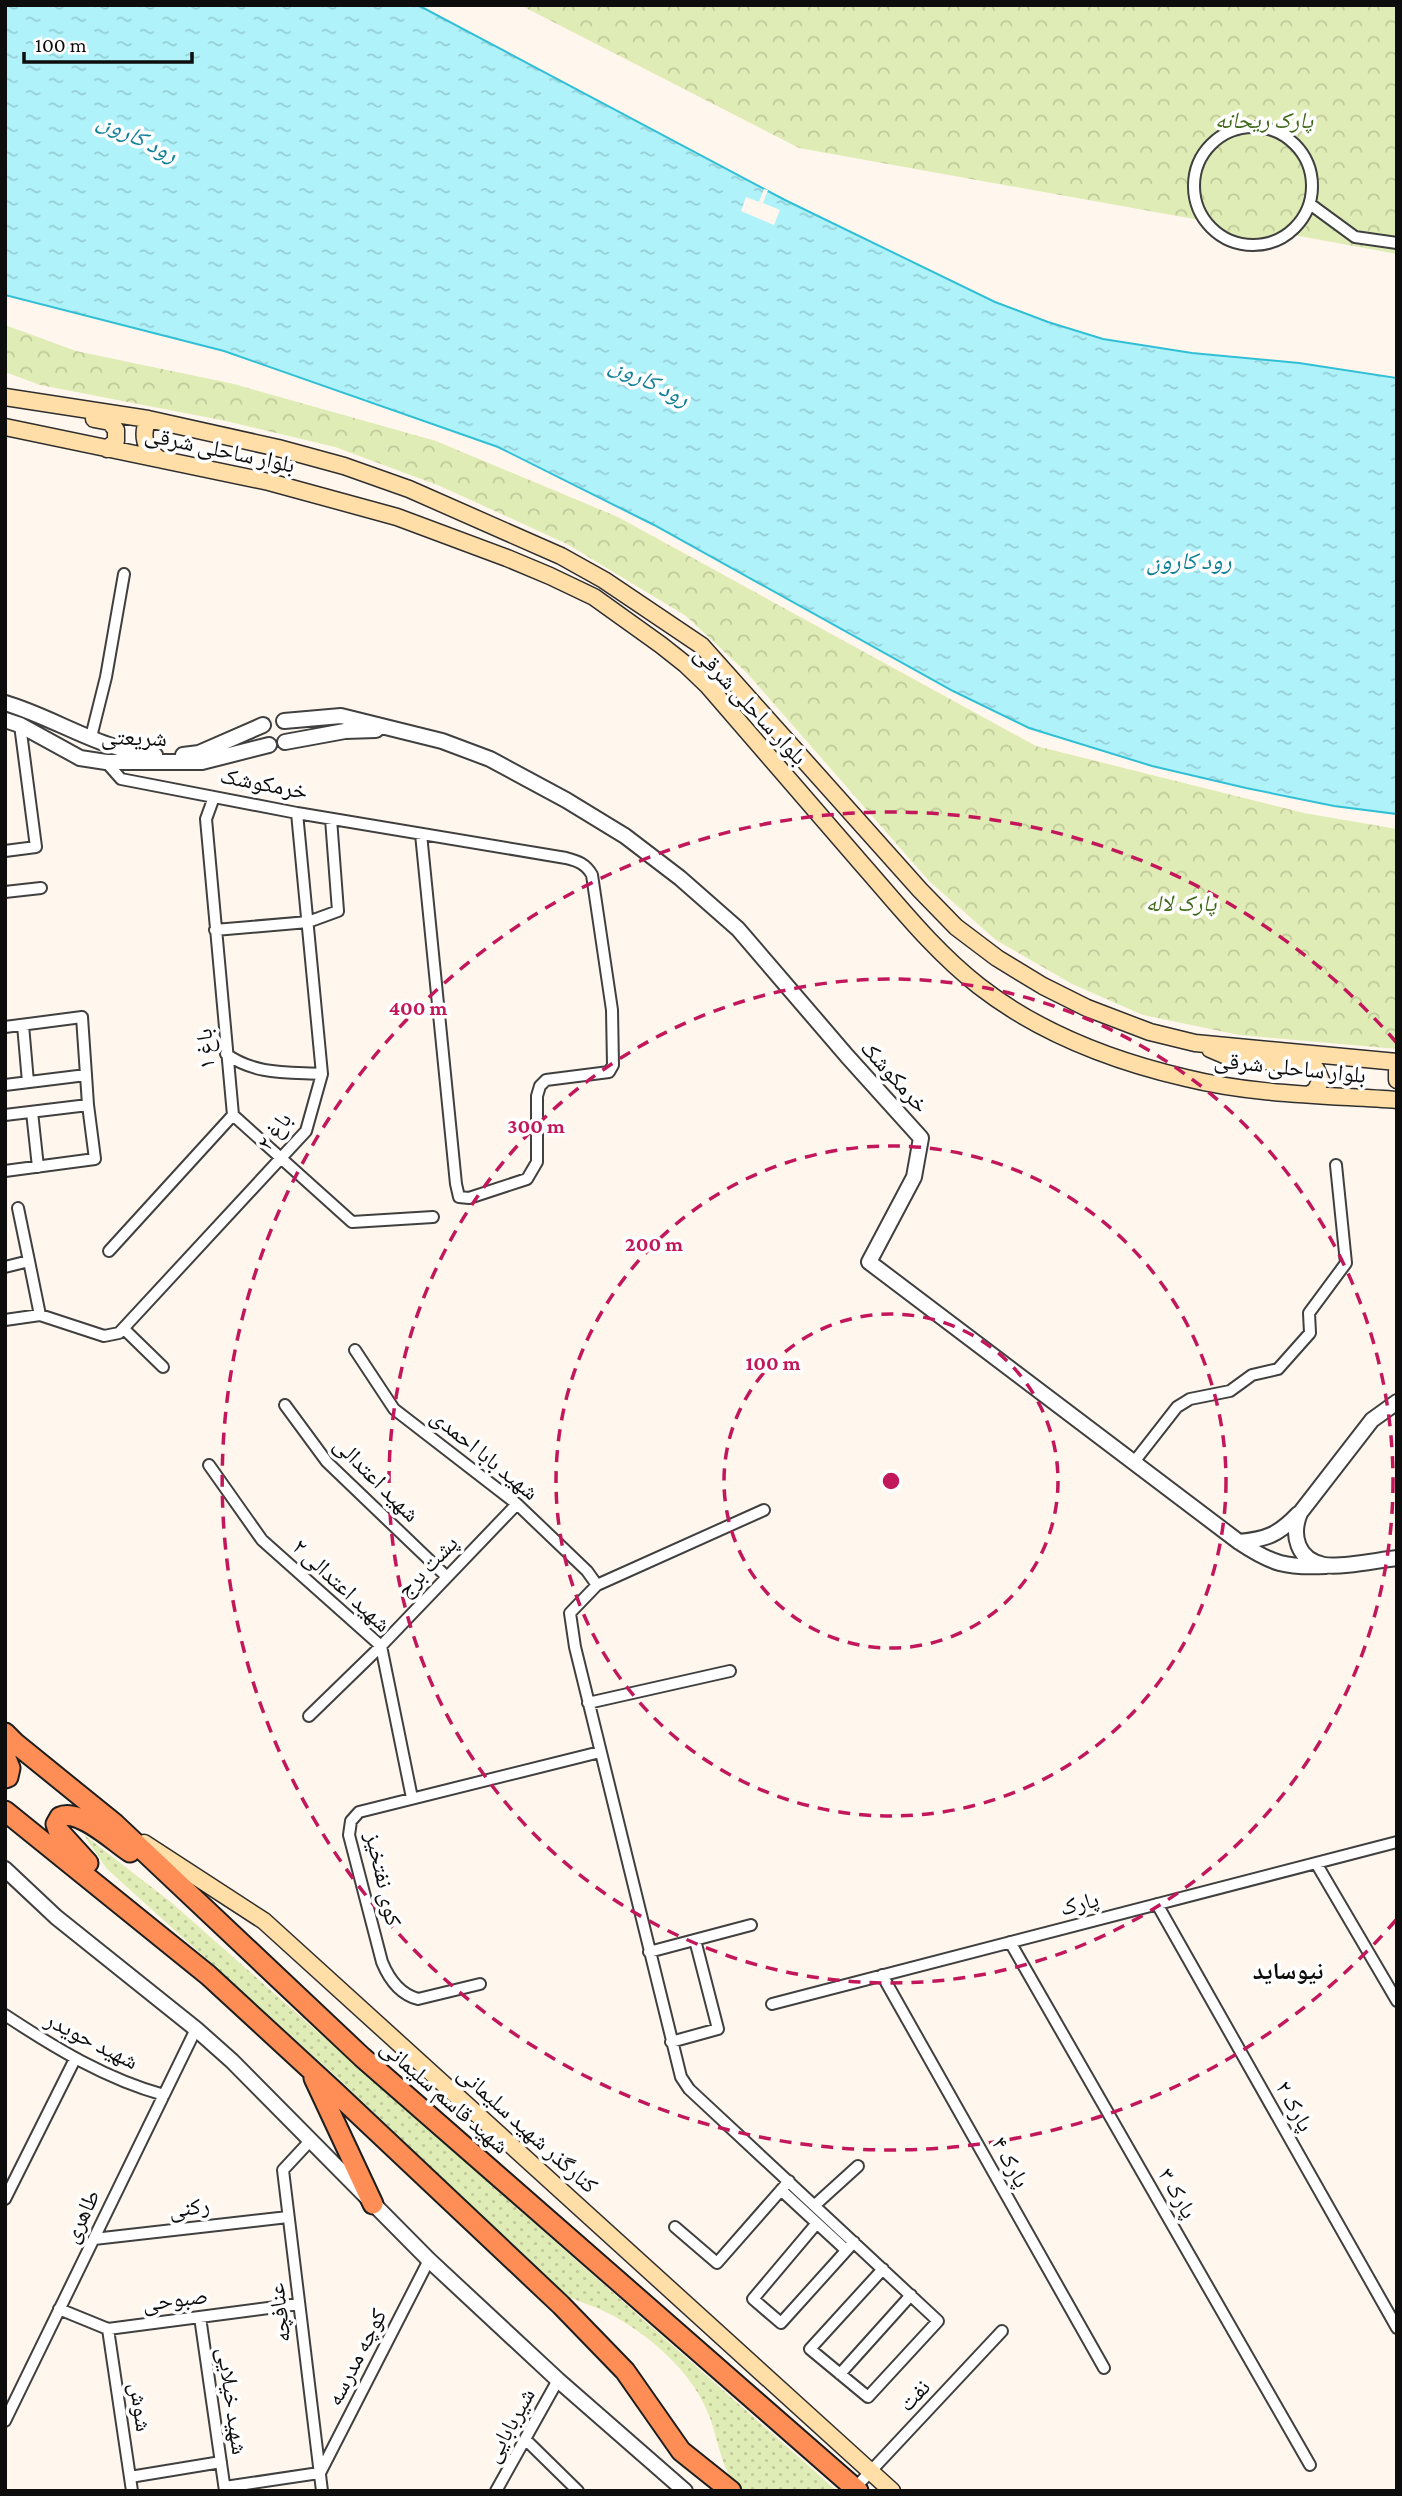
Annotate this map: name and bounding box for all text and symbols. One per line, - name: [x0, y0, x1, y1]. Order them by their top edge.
- scale bar: [24, 21, 192, 65]
- text: 100 m: [35, 33, 87, 57]
- water label: رود کارون: [93, 106, 183, 169]
- park label: پارک ریحانه: [1215, 107, 1314, 134]
- water label: رود کارون: [605, 350, 695, 413]
- street label: بلوار ساحلی شرقی: [142, 420, 297, 479]
- water label: رود کارون: [1146, 547, 1232, 576]
- street label: بلوار ساحلی شرقی: [689, 640, 813, 770]
- street label: شریعتی: [101, 723, 167, 752]
- street label: خرمکوشک: [218, 762, 310, 804]
- park label: پارک لاله: [1146, 890, 1217, 917]
- text: 400 m: [389, 996, 448, 1020]
- street label: باغ ۱: [190, 1027, 222, 1070]
- street label: خرمکوشک: [856, 1034, 934, 1118]
- street label: بلوار ساحلی شرقی: [1213, 1046, 1367, 1089]
- street label: باغ ۲: [252, 1107, 298, 1156]
- text: 300 m: [507, 1114, 565, 1138]
- text: 200 m: [625, 1232, 683, 1256]
- text: 100 m: [745, 1351, 801, 1375]
- street label: شهید بابا احمدی: [425, 1403, 544, 1506]
- street label: شهید اعتدالی: [328, 1431, 425, 1528]
- centre of rings: [879, 1469, 903, 1493]
- street label: پشت برج: [391, 1529, 464, 1604]
- street label: شهید اعتدالی ۲: [287, 1533, 396, 1638]
- street label: کوی نفتخیز: [359, 1829, 407, 1929]
- street label: پارک: [1057, 1885, 1102, 1922]
- district label: نیوساید: [1253, 1957, 1323, 1985]
- street label: شهید حویدر: [40, 2005, 143, 2075]
- street label: شهید قاسم سلیمانی: [374, 2033, 514, 2161]
- street label: کنارگذر شهید سلیمانی: [452, 2060, 603, 2199]
- street label: پارک ۲: [1270, 2076, 1319, 2136]
- street label: پارک ۴: [986, 2132, 1035, 2192]
- street label: پارک ۳: [1152, 2163, 1203, 2223]
- street label: طاهری: [57, 2185, 106, 2247]
- street label: رکنی: [167, 2192, 211, 2223]
- street label: عنافچه: [262, 2281, 296, 2344]
- street label: صبوحی: [141, 2282, 209, 2317]
- street label: کوچه مدرسه: [320, 2304, 392, 2410]
- street label: شهید خیلایی: [212, 2346, 253, 2456]
- street label: نفت: [893, 2374, 935, 2416]
- street label: شوش: [124, 2381, 157, 2433]
- street label: شیربابایی: [478, 2383, 541, 2467]

